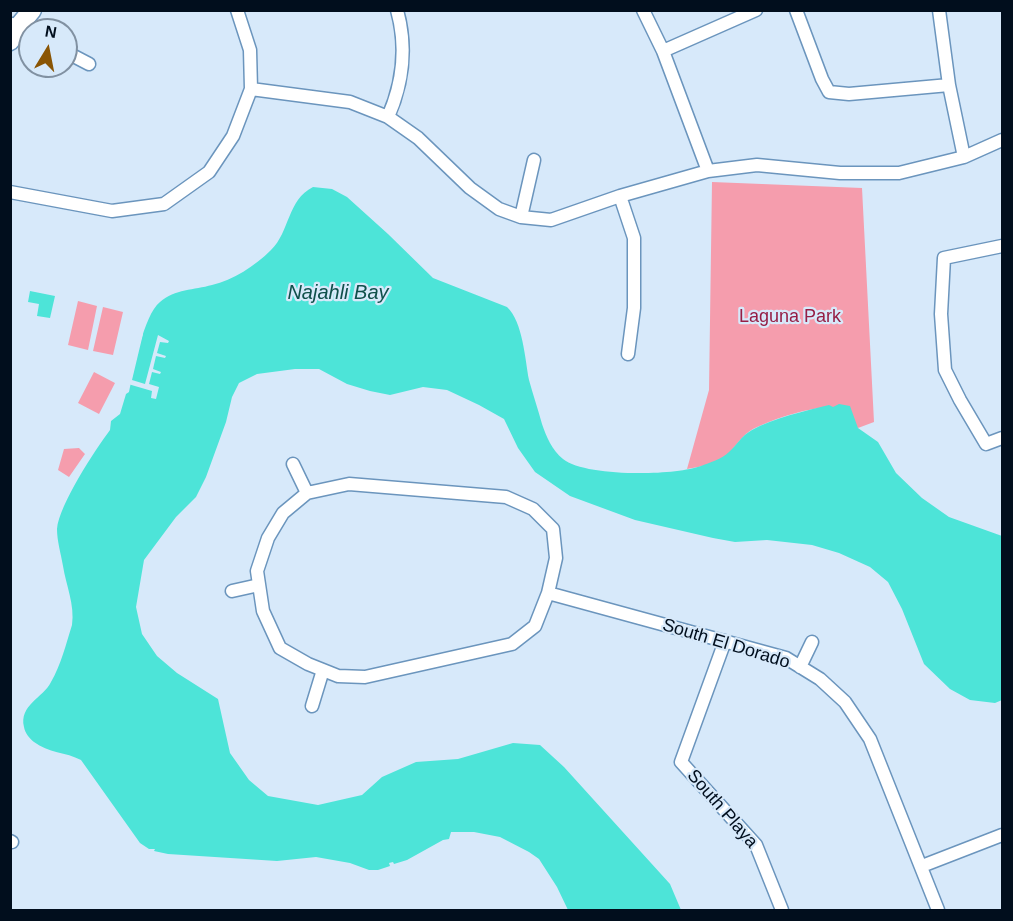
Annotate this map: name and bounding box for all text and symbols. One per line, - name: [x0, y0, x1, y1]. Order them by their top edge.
- north arrow: [18, 18, 78, 78]
- text: N: [44, 22, 58, 41]
- water label: Najahli Bay: [287, 281, 389, 305]
- park label: Laguna Park: [739, 306, 841, 328]
- street label: South El Dorado: [660, 614, 792, 674]
- street label: South Playa: [682, 765, 762, 853]

